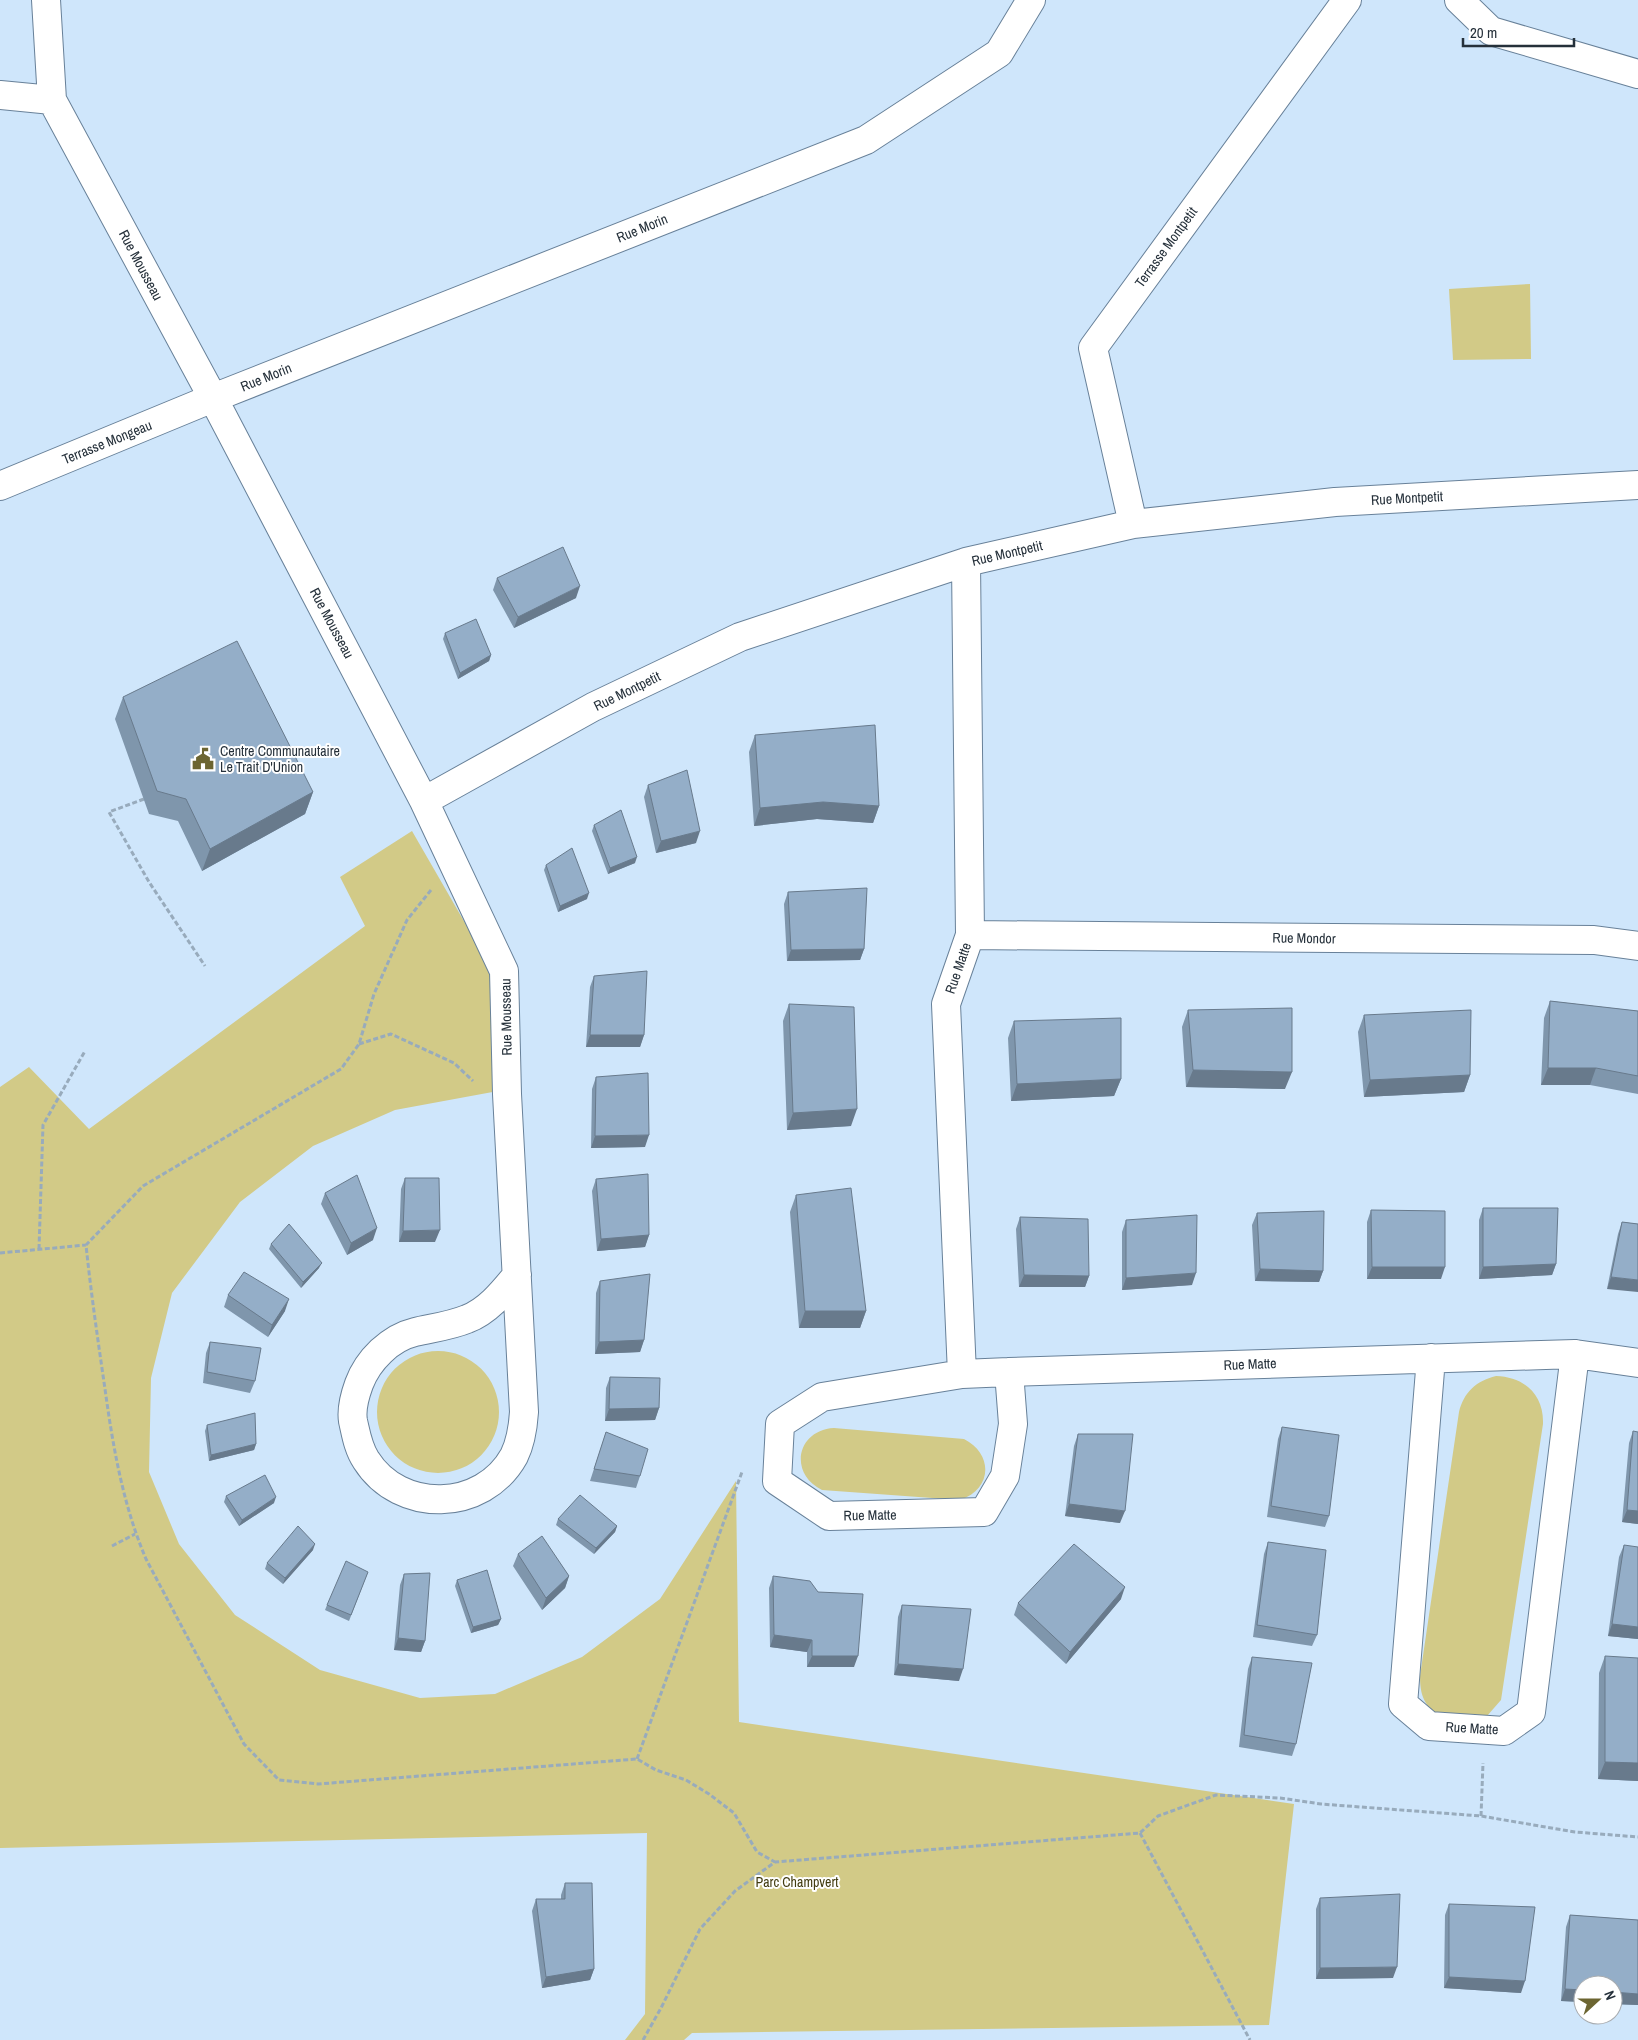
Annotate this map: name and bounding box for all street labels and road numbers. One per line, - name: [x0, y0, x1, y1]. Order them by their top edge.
- street label: Terrasse Montpetit: [1131, 203, 1201, 291]
- street label: Rue Morin: [614, 210, 670, 246]
- street label: Rue Mousseau: [115, 227, 167, 303]
- street label: Rue Morin: [238, 359, 294, 395]
- street label: Terrasse Mongeau: [60, 416, 154, 468]
- street label: Rue Montpetit: [1371, 487, 1443, 509]
- street label: Rue Montpetit: [970, 536, 1044, 570]
- street label: Rue Mousseau: [306, 585, 358, 661]
- street label: Rue Montpetit: [591, 667, 663, 715]
- street label: Rue Mondor: [1272, 928, 1336, 948]
- street label: Rue Matte: [941, 940, 975, 996]
- street label: Rue Mousseau: [496, 978, 516, 1056]
- street label: Rue Matte: [1223, 1354, 1277, 1374]
- street label: Rue Matte: [843, 1506, 897, 1524]
- street label: Rue Matte: [1445, 1718, 1499, 1738]

